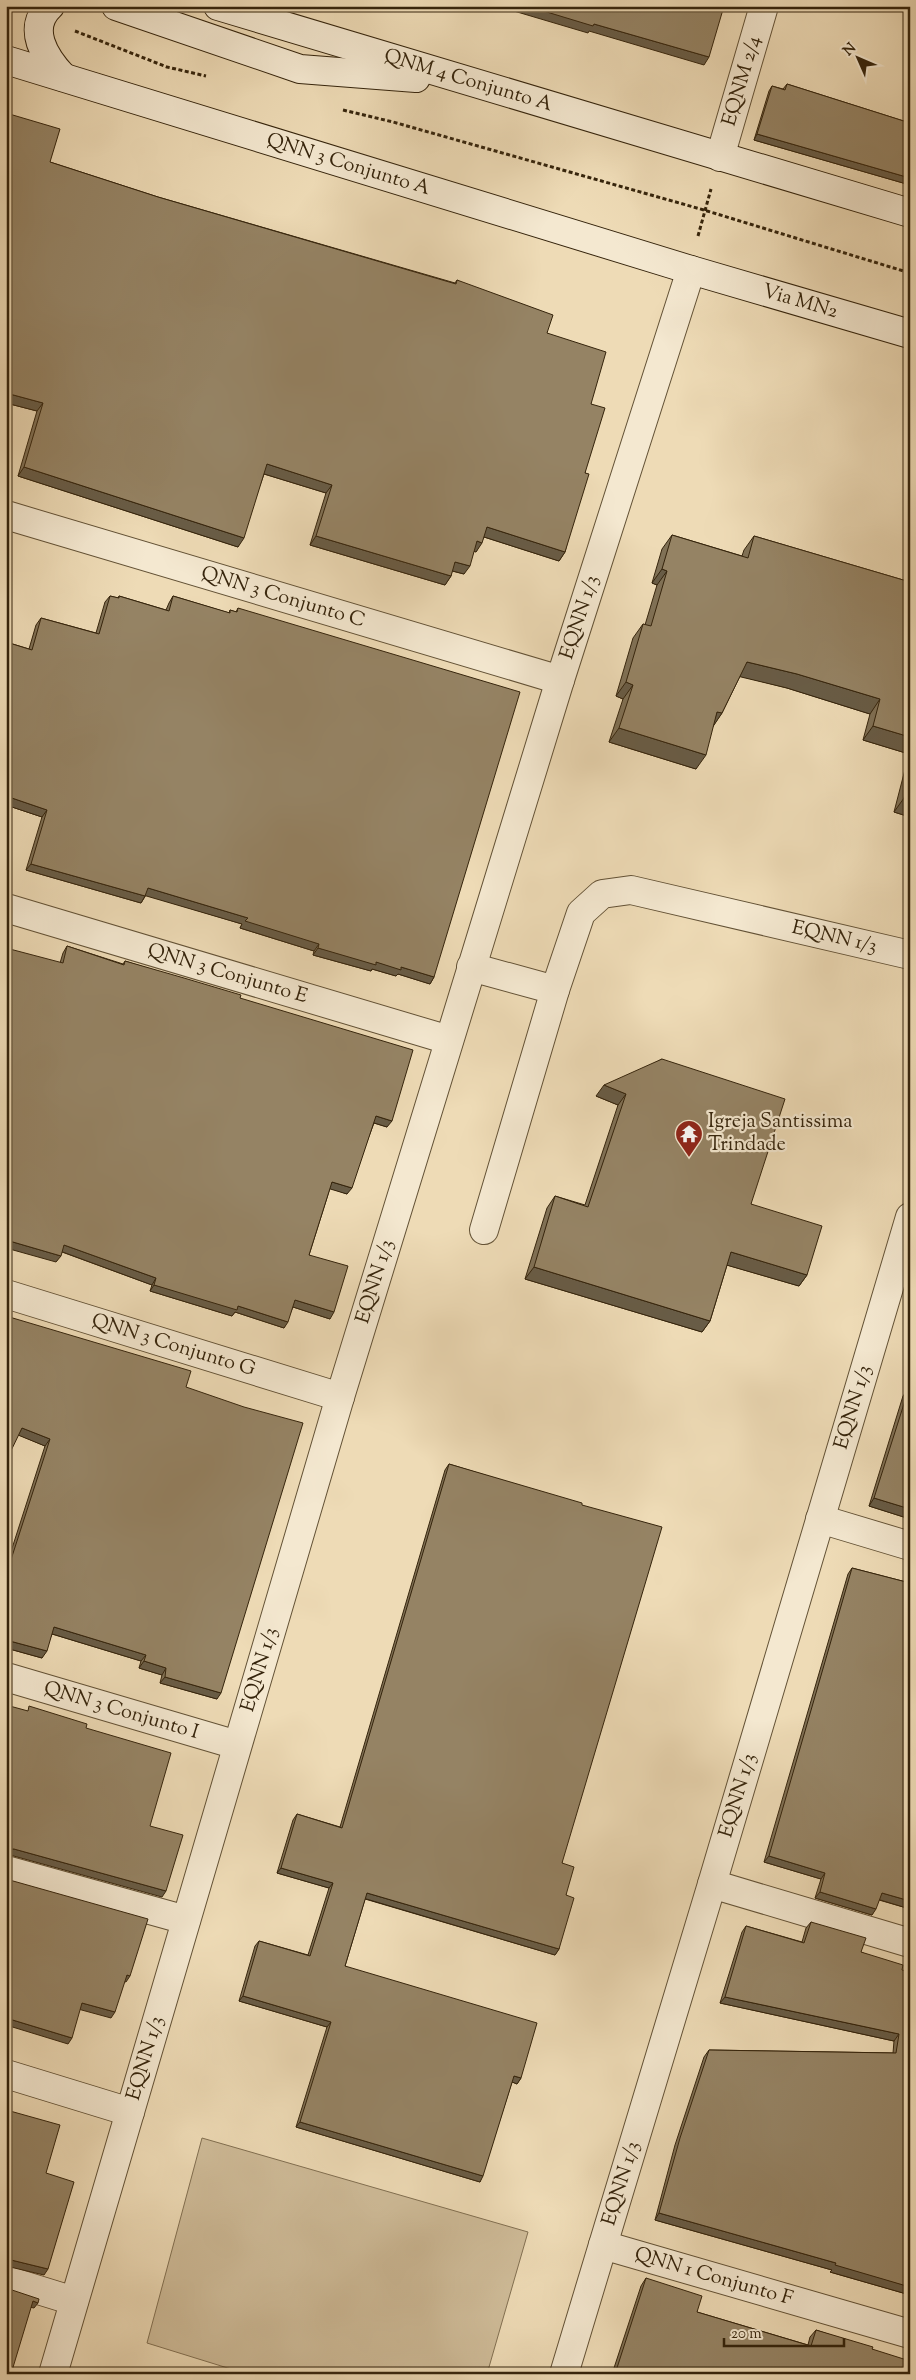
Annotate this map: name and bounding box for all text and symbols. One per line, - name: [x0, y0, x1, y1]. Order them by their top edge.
- north arrow: [834, 32, 884, 82]
- street label: EQNM 2/4: [715, 33, 769, 130]
- text: N: [839, 39, 861, 61]
- street label: QNM 4 Conjunto A: [380, 42, 556, 120]
- street label: QNN 3 Conjunto A: [263, 126, 434, 204]
- street label: Via MN2: [759, 277, 841, 327]
- street label: QNN 3 Conjunto C: [197, 559, 369, 636]
- street label: EQNN 1/3: [553, 572, 607, 663]
- street label: EQNN 1/3: [789, 913, 880, 961]
- street label: QNN 3 Conjunto E: [144, 936, 311, 1012]
- place label: Igreja Santissima Trindade: [708, 1108, 852, 1160]
- temple icon: Igreja Santissima Trindade: [674, 1119, 704, 1158]
- street label: EQNN 1/3: [349, 1236, 402, 1327]
- street label: QNN 3 Conjunto G: [88, 1307, 259, 1385]
- street label: EQNN 1/3: [827, 1362, 880, 1453]
- street label: EQNN 1/3: [234, 1624, 286, 1715]
- street label: QNN 3 Conjunto I: [40, 1674, 203, 1748]
- street label: EQNN 1/3: [712, 1750, 764, 1841]
- street label: EQNN 1/3: [120, 2013, 172, 2104]
- street label: EQNN 1/3: [595, 2138, 648, 2229]
- street label: QNN 1 Conjunto F: [631, 2240, 796, 2314]
- scale bar: [724, 2315, 844, 2347]
- text: 20 m: [731, 2324, 762, 2345]

